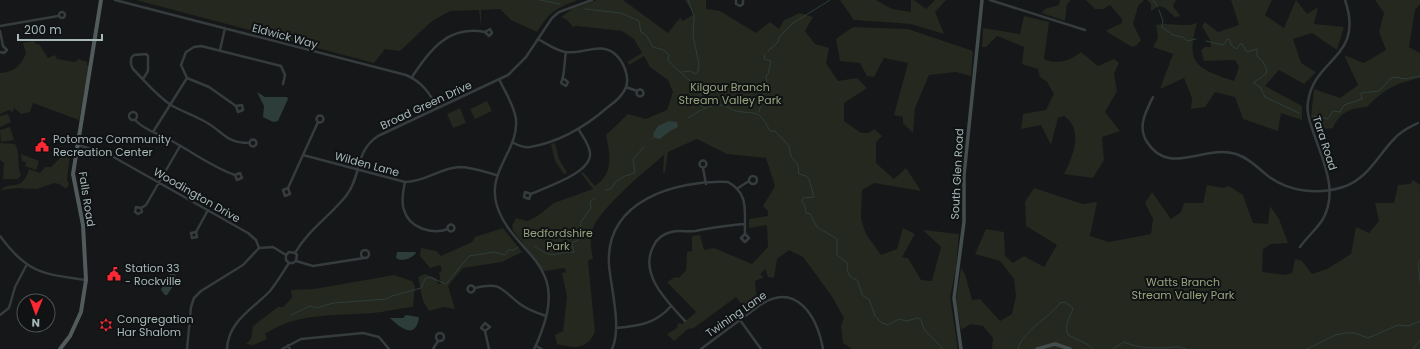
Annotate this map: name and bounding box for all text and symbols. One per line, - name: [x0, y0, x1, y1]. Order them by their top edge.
- scale bar: [18, 16, 102, 42]
- street label: Eldwick Way: [250, 20, 320, 53]
- text: 200 m: [24, 21, 62, 38]
- street label: Broad Green Drive: [378, 77, 475, 133]
- park label: Kilgour Branch Stream Valley Park: [679, 79, 782, 108]
- street label: Tara Road: [1309, 114, 1341, 172]
- street label: South Glen Road: [947, 128, 967, 220]
- place label: Potomac Community Recreation Center: [53, 131, 172, 160]
- public building icon: Potomac Community Recreation Center: [34, 137, 50, 153]
- street label: Wilden Lane: [333, 148, 401, 180]
- street label: Woodington Drive: [151, 164, 244, 227]
- street label: Falls Road: [75, 170, 99, 228]
- park label: Bedfordshire Park: [523, 225, 593, 254]
- place label: Station 33 - Rockville: [125, 260, 181, 289]
- public building icon: Station 33 - Rockville: [106, 266, 122, 282]
- park label: Watts Branch Stream Valley Park: [1132, 274, 1235, 303]
- street label: Twining Lane: [702, 287, 770, 341]
- north arrow: [16, 293, 56, 333]
- place label: Congregation Har Shalom: [117, 311, 194, 340]
- text: N: [32, 315, 40, 331]
- synagogue icon: Congregation Har Shalom: [98, 317, 114, 333]

